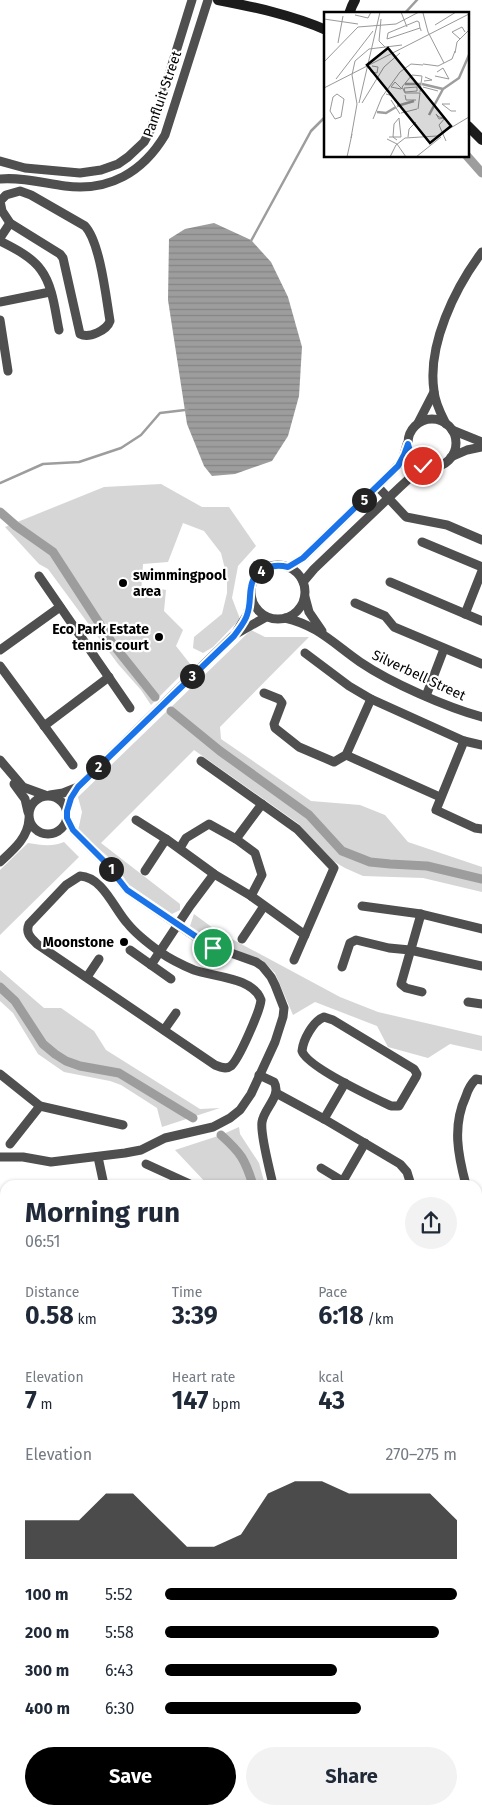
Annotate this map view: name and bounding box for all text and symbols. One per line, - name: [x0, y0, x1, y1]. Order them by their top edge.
- inset map: [324, 12, 470, 158]
- street label: Panfluit Street: [140, 48, 186, 140]
- pin: [402, 445, 444, 487]
- icon: check: [409, 452, 437, 480]
- pin: 5: [352, 488, 376, 512]
- text: 5: [361, 492, 368, 509]
- pin: 4: [248, 558, 274, 584]
- text: 4: [258, 563, 265, 580]
- place label: swimmingpool area: [133, 567, 227, 600]
- marker: swimmingpool area: [117, 577, 129, 589]
- place label: Eco Park Estate tennis court: [52, 621, 150, 654]
- marker: Eco Park Estate tennis court: [153, 631, 165, 643]
- street label: Silverbell Street: [369, 646, 469, 705]
- pin: 3: [180, 664, 204, 688]
- text: 3: [189, 668, 196, 685]
- pin: 2: [86, 754, 110, 780]
- text: 2: [95, 759, 102, 776]
- pin: 1: [98, 856, 124, 882]
- text: 1: [108, 861, 115, 878]
- pin: [192, 927, 234, 969]
- place label: Moonstone: [43, 934, 114, 951]
- icon: arrive: [199, 934, 227, 962]
- marker: Moonstone: [118, 936, 130, 948]
- text: Morning run: [25, 1196, 180, 1229]
- button: share: [405, 1197, 457, 1249]
- text: 06:51: [25, 1232, 61, 1251]
- text: Distance: [25, 1284, 79, 1301]
- text: Time: [172, 1284, 202, 1301]
- text: Pace: [318, 1284, 347, 1301]
- text: 0.58: [25, 1301, 74, 1331]
- text: 3:39: [172, 1301, 218, 1331]
- text: 6:18: [318, 1301, 364, 1331]
- text: km: [74, 1311, 97, 1328]
- text: /km: [364, 1311, 394, 1328]
- text: Elevation: [25, 1369, 84, 1386]
- text: Heart rate: [172, 1369, 235, 1386]
- text: kcal: [318, 1369, 344, 1386]
- text: 7: [25, 1386, 37, 1416]
- text: 147: [172, 1386, 208, 1416]
- text: 43: [318, 1386, 345, 1416]
- text: m: [37, 1396, 52, 1413]
- text: bpm: [208, 1396, 241, 1413]
- text: Elevation: [25, 1445, 92, 1464]
- text: 270–275 m: [385, 1445, 457, 1464]
- text: 100 m: [25, 1585, 68, 1604]
- text: 5:52: [105, 1585, 133, 1604]
- text: 200 m: [25, 1623, 69, 1642]
- text: 5:58: [105, 1623, 134, 1642]
- text: 300 m: [25, 1661, 69, 1680]
- text: 6:43: [105, 1661, 134, 1680]
- text: 400 m: [25, 1699, 70, 1718]
- text: 6:30: [105, 1699, 134, 1718]
- button: Save: [25, 1747, 236, 1805]
- button: Share: [246, 1747, 457, 1805]

